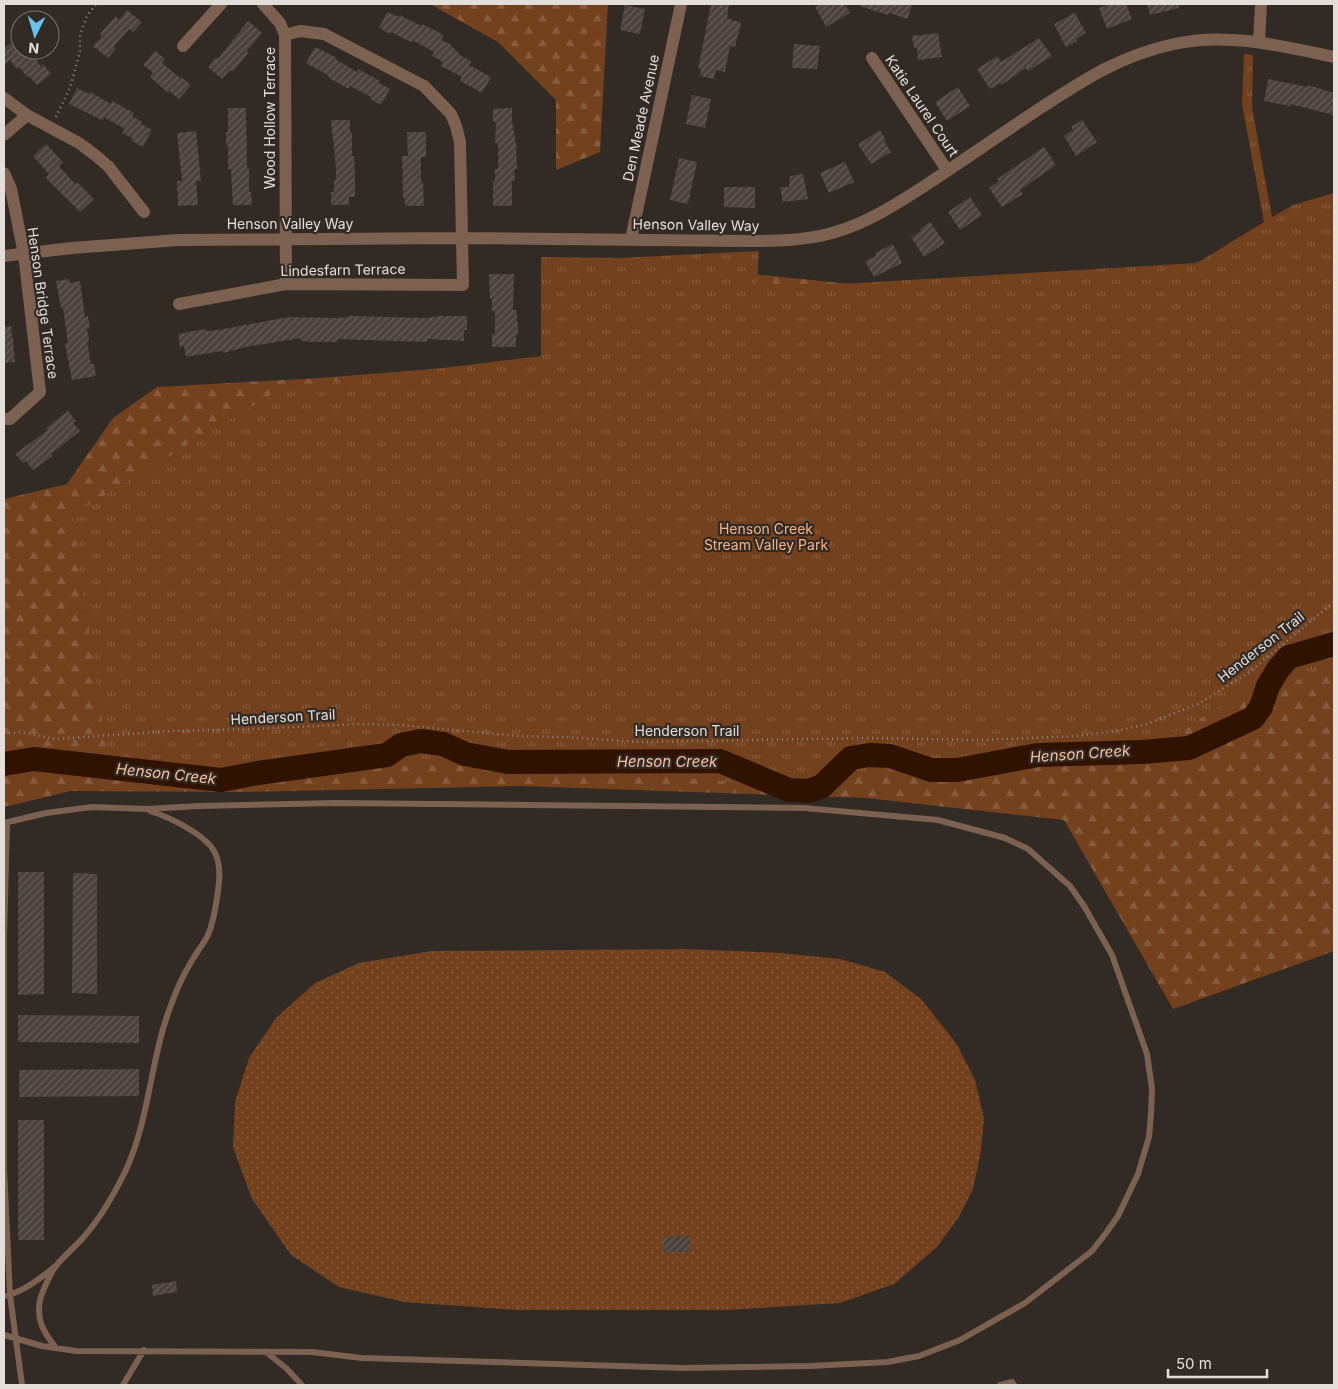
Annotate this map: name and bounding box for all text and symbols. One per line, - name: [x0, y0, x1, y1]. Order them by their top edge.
- north arrow: [10, 10, 60, 60]
- text: N: [28, 40, 40, 57]
- street label: Wood Hollow Terrace: [261, 47, 278, 189]
- street label: Katie Laurel Court: [882, 52, 963, 160]
- street label: Den Meade Avenue: [619, 53, 662, 183]
- street label: Henson Valley Way: [227, 215, 353, 232]
- street label: Henson Valley Way: [633, 215, 760, 234]
- street label: Henson Bridge Terrace: [24, 226, 63, 380]
- street label: Lindesfarn Terrace: [280, 260, 406, 279]
- park label: Henson Creek Stream Valley Park: [704, 520, 828, 553]
- street label: Henderson Trail: [1214, 608, 1307, 686]
- street label: Henderson Trail: [230, 705, 336, 728]
- street label: Henderson Trail: [635, 722, 740, 739]
- water label: Henson Creek: [1029, 740, 1132, 766]
- water label: Henson Creek: [617, 752, 718, 771]
- water label: Henson Creek: [115, 759, 218, 788]
- scale bar: [1168, 1346, 1267, 1378]
- text: 50 m: [1176, 1354, 1212, 1373]

